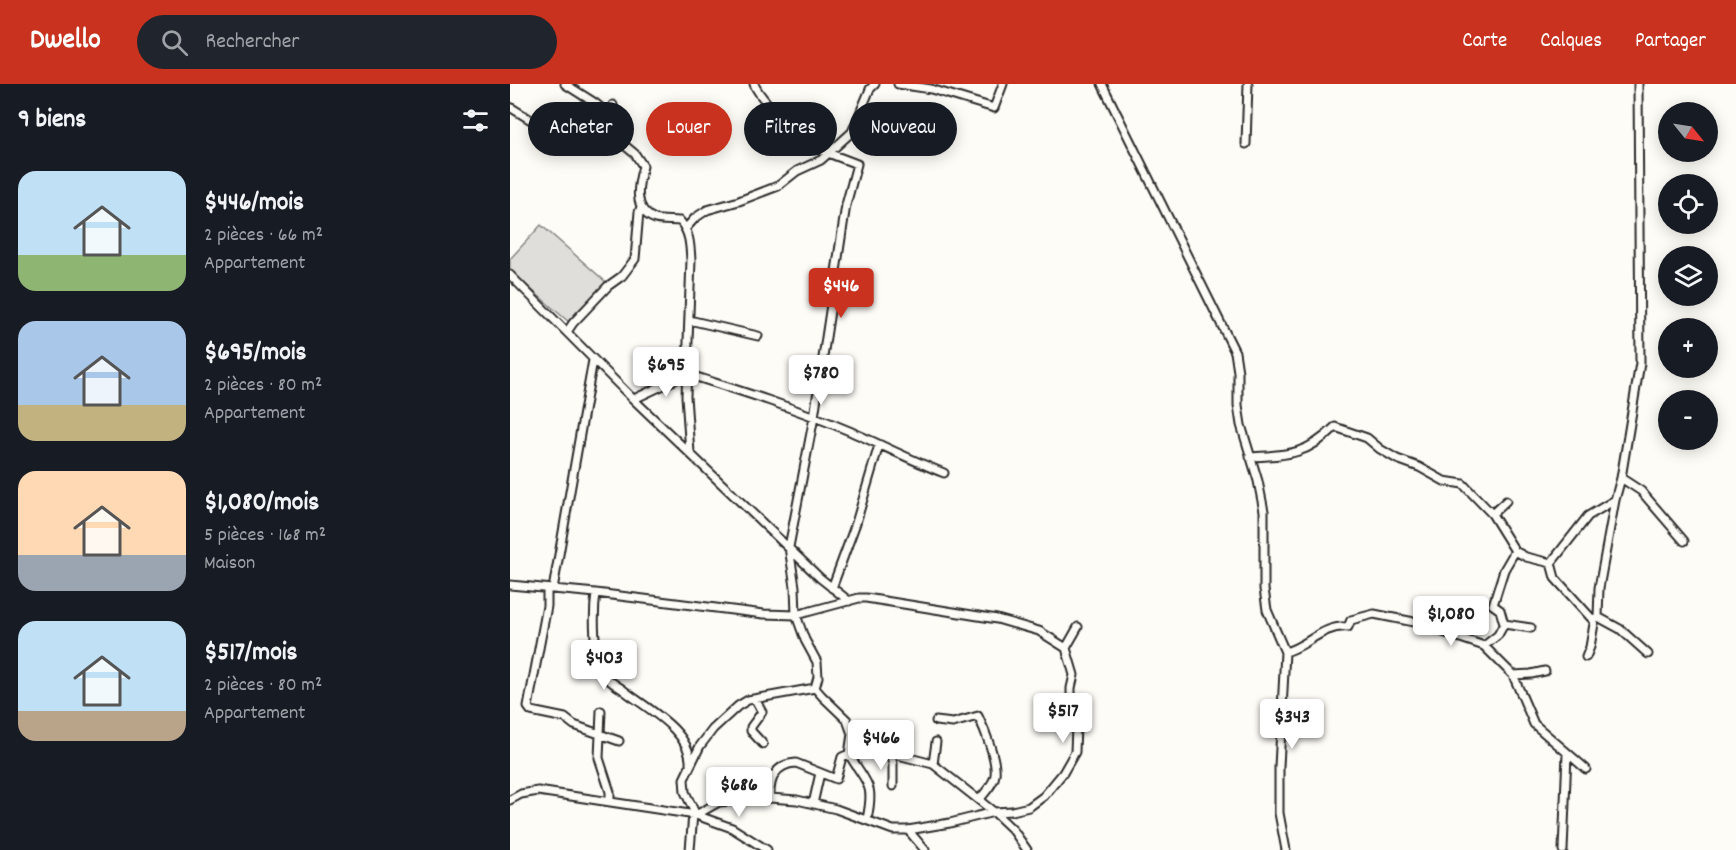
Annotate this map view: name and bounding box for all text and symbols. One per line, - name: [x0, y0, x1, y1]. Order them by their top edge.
- search box: [137, 15, 557, 69]
- text: Dwello: [30, 22, 101, 62]
- icon: search: [158, 26, 191, 59]
- text: Rechercher: [206, 27, 300, 58]
- text: Carte: [1462, 27, 1507, 57]
- text: Calques: [1540, 27, 1602, 57]
- text: Partager: [1635, 27, 1706, 57]
- text: 9 biens: [18, 102, 86, 139]
- chip: Acheter: [528, 102, 634, 156]
- chip: Louer: [646, 102, 732, 156]
- chip: Filtres: [744, 102, 837, 156]
- chip: Nouveau: [849, 102, 957, 156]
- north arrow: [1658, 102, 1718, 162]
- map controls: [1658, 102, 1718, 450]
- icon: filters: [459, 104, 492, 137]
- button: locate: [1658, 174, 1718, 234]
- text: $446/mois: [204, 185, 304, 222]
- icon: home: [66, 195, 138, 267]
- text: 2 pièces · 66 m²: [204, 222, 323, 250]
- button: layers: [1658, 246, 1718, 306]
- text: Appartement: [204, 250, 306, 278]
- pin: $446: [805, 268, 877, 319]
- text: $446: [823, 273, 859, 301]
- button: +: [1658, 318, 1718, 378]
- text: $695/mois: [204, 335, 306, 372]
- icon: home: [66, 345, 138, 417]
- pin: $695: [630, 347, 702, 398]
- text: $695: [647, 352, 685, 380]
- pin: $780: [785, 355, 857, 406]
- text: $780: [803, 360, 839, 388]
- text: 2 pièces · 80 m²: [204, 372, 322, 400]
- button: −: [1658, 390, 1718, 450]
- text: Appartement: [204, 400, 306, 428]
- text: $1,080/mois: [204, 485, 319, 522]
- icon: home: [66, 495, 138, 567]
- text: 5 pièces · 168 m²: [204, 522, 326, 550]
- text: Maison: [204, 550, 255, 578]
- pin: $1,080: [1402, 596, 1500, 647]
- text: $1,080: [1427, 601, 1475, 629]
- text: $517/mois: [204, 635, 297, 672]
- pin: $403: [568, 640, 640, 691]
- icon: home: [66, 645, 138, 717]
- text: $403: [585, 645, 623, 673]
- text: 2 pièces · 80 m²: [204, 672, 322, 700]
- pin: $517: [1027, 693, 1099, 744]
- text: $517: [1047, 698, 1079, 726]
- pin: $343: [1256, 699, 1328, 750]
- text: Appartement: [204, 700, 306, 728]
- text: $343: [1274, 704, 1310, 732]
- pin: $466: [845, 720, 917, 771]
- text: $466: [862, 725, 900, 753]
- pin: $686: [703, 767, 775, 818]
- text: $686: [720, 772, 758, 800]

